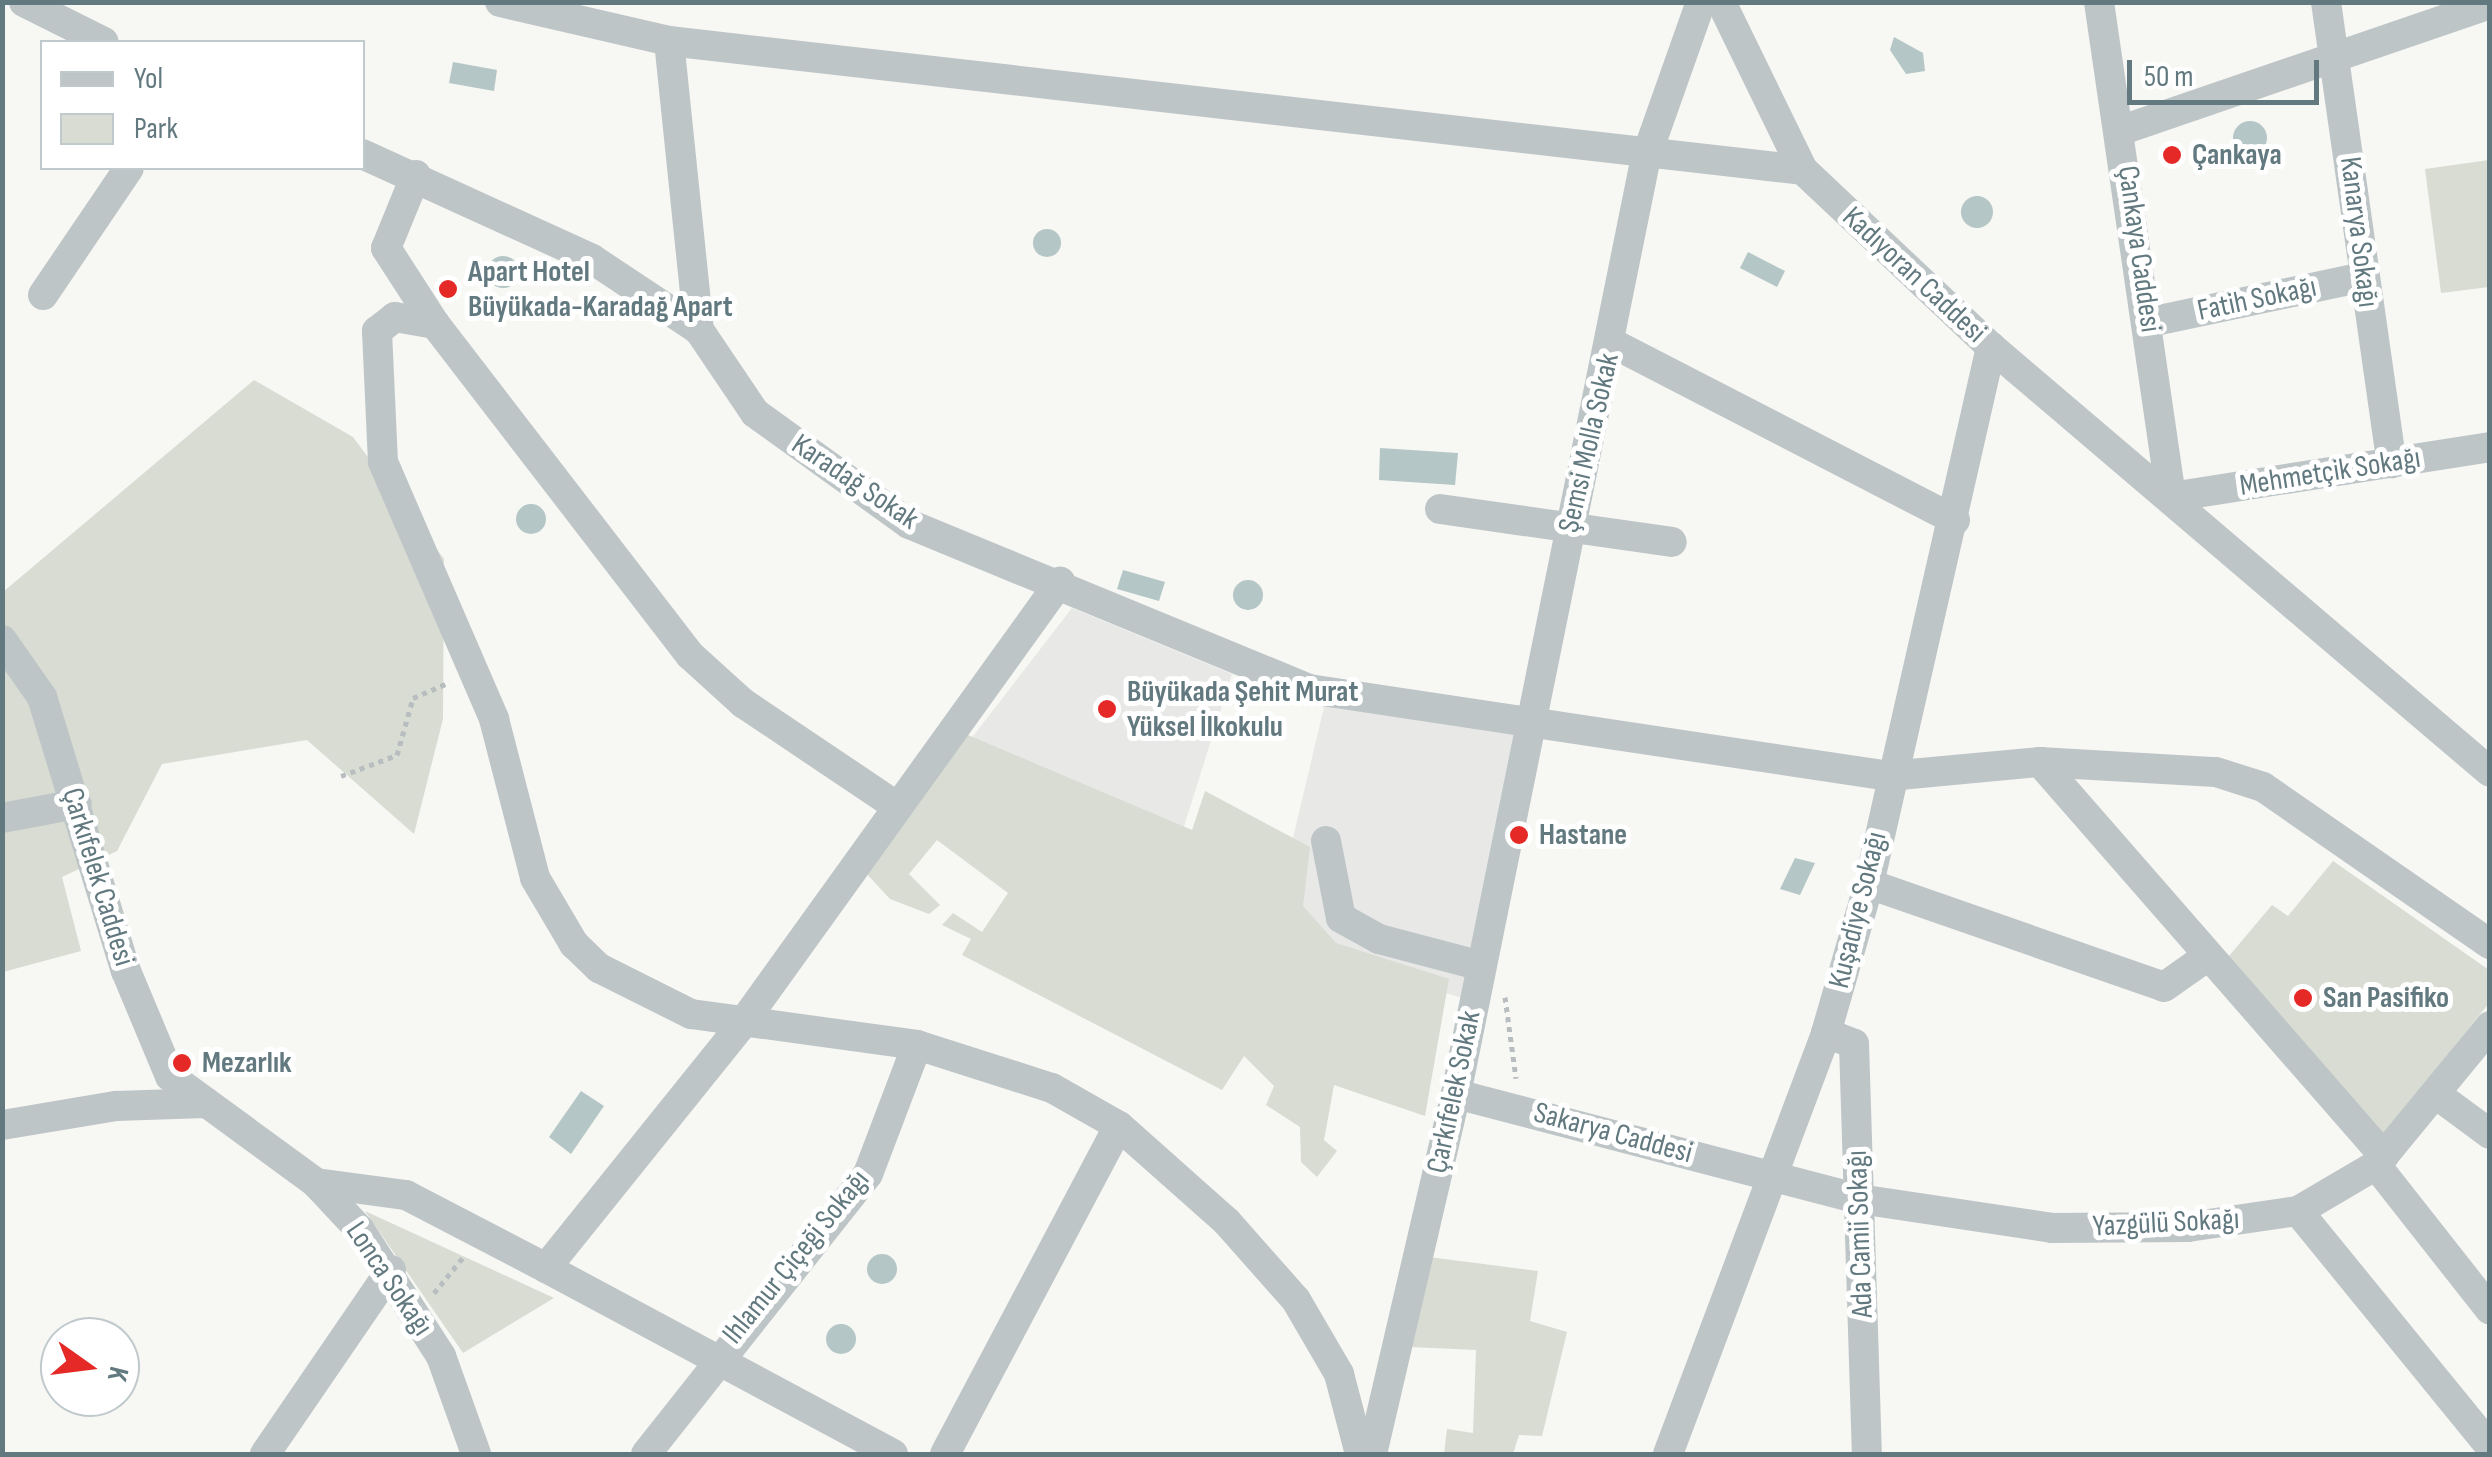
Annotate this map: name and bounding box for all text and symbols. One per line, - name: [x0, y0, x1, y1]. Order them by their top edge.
- legend: [40, 40, 365, 170]
- scale bar: [2132, 40, 2324, 102]
- text: 50 m: [2144, 59, 2193, 95]
- text: Yol: [134, 61, 163, 97]
- text: Park: [134, 111, 178, 147]
- place label: Çankaya: [2192, 137, 2282, 173]
- marker: Çankaya: [2161, 144, 2183, 166]
- street label: Kanarya Sokağı: [2332, 155, 2386, 309]
- street label: Çankaya Caddesi: [2110, 163, 2168, 335]
- street label: Kadıyoran Caddesi: [1835, 199, 1993, 351]
- place label: Apart Hotel Büyükada-Karadağ Apart: [468, 254, 733, 324]
- street label: Fatih Sokağı: [2194, 269, 2320, 329]
- marker: Apart Hotel Büyükada-Karadağ Apart: [437, 278, 459, 300]
- street label: Şemsi Molla Sokak: [1551, 350, 1627, 536]
- street label: Karadağ Sokak: [785, 426, 925, 538]
- street label: Mehmetçik Sokağı: [2237, 440, 2423, 504]
- place label: Büyükada Şehit Murat Yüksel İlkokulu: [1127, 674, 1358, 744]
- marker: Büyükada Şehit Murat Yüksel İlkokulu: [1096, 698, 1118, 720]
- street label: Çarkıfelek Caddesi: [54, 784, 142, 970]
- place label: Hastane: [1539, 817, 1627, 853]
- marker: Hastane: [1508, 824, 1530, 846]
- street label: Kuşadiye Sokağı: [1821, 828, 1895, 992]
- place label: San Pasifiko: [2323, 980, 2449, 1016]
- marker: San Pasifiko: [2292, 987, 2314, 1009]
- street label: Çarkıfelek Sokak: [1419, 1008, 1489, 1176]
- place label: Mezarlık: [202, 1045, 292, 1081]
- marker: Mezarlık: [171, 1052, 193, 1074]
- street label: Sakarya Caddesi: [1530, 1095, 1696, 1171]
- street label: Ada Camii Sokağı: [1839, 1149, 1881, 1319]
- street label: Ihlamur Çiçeği Sokağı: [715, 1163, 877, 1351]
- street label: Yazgülü Sokağı: [2092, 1201, 2240, 1245]
- street label: Lonca Sokağı: [338, 1215, 440, 1343]
- north arrow: [40, 1317, 140, 1417]
- text: K: [100, 1363, 135, 1385]

